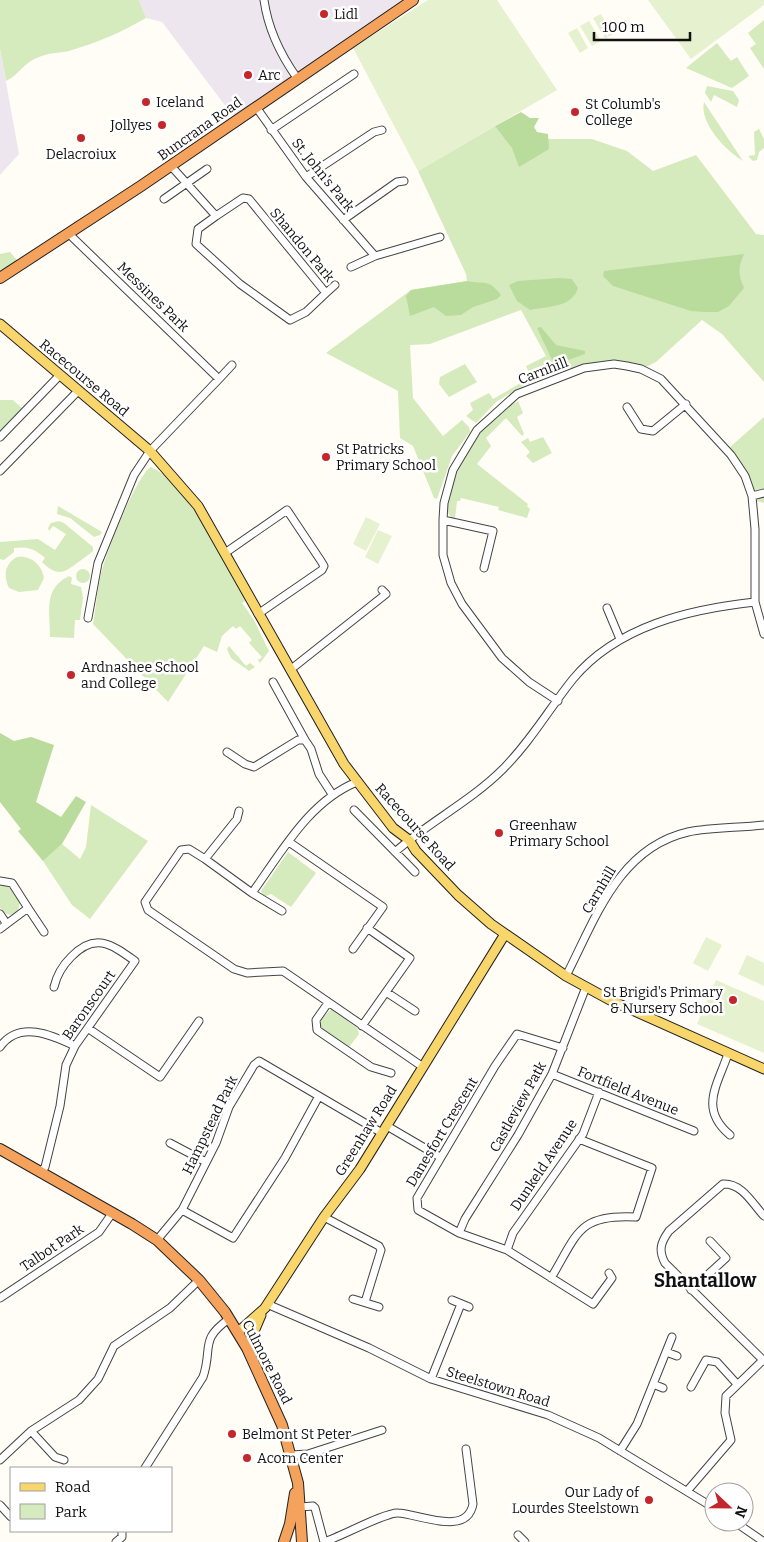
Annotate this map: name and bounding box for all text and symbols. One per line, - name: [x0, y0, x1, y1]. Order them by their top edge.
- place label: Lidl: [334, 6, 358, 23]
- marker: Lidl: [318, 8, 330, 20]
- scale bar: [594, 10, 690, 42]
- text: 100 m: [602, 18, 645, 36]
- place label: Arc: [258, 67, 281, 84]
- marker: Arc: [242, 69, 254, 81]
- street label: Buncrana Road: [155, 94, 245, 164]
- place label: Iceland: [156, 94, 204, 111]
- marker: Iceland: [140, 96, 152, 108]
- place label: St Columb's College: [585, 96, 661, 129]
- marker: St Columb's College: [569, 106, 581, 118]
- place label: Jollyes: [109, 117, 152, 134]
- marker: Jollyes: [156, 119, 168, 131]
- marker: Delacroiux: [75, 132, 87, 144]
- street label: St. John's Park: [288, 135, 358, 215]
- place label: Delacroiux: [46, 146, 117, 163]
- street label: Shandon Park: [266, 205, 338, 285]
- street label: Messines Park: [114, 259, 192, 335]
- street label: Racecourse Road: [36, 336, 132, 420]
- street label: Carnhill: [516, 354, 570, 388]
- place label: St Patricks Primary School: [336, 441, 436, 474]
- marker: St Patricks Primary School: [320, 451, 332, 463]
- place label: Ardnashee School and College: [81, 659, 199, 692]
- marker: Ardnashee School and College: [65, 669, 77, 681]
- street label: Racecourse Road: [372, 780, 458, 874]
- place label: Greenhaw Primary School: [509, 817, 609, 850]
- marker: Greenhaw Primary School: [493, 827, 505, 839]
- street label: Carnhill: [578, 863, 620, 917]
- street label: Baronscourt: [59, 967, 119, 1043]
- place label: St Brigid's Primary & Nursery School: [603, 984, 724, 1017]
- marker: St Brigid's Primary & Nursery School: [727, 994, 739, 1006]
- street label: Castleview Patk: [486, 1059, 550, 1155]
- street label: Fortfield Avenue: [575, 1063, 681, 1119]
- street label: Hampstead Park: [179, 1073, 241, 1177]
- street label: Danesfort Crescent: [403, 1074, 481, 1190]
- street label: Greenhaw Road: [331, 1083, 401, 1179]
- street label: Dunkeld Avenue: [507, 1116, 581, 1214]
- street label: Talbot Park: [17, 1221, 87, 1275]
- district label: Shantallow: [654, 1269, 756, 1292]
- street label: Culmore Road: [239, 1317, 295, 1407]
- street label: Steelstown Road: [444, 1363, 552, 1411]
- place label: Belmont St Peter: [242, 1426, 351, 1443]
- marker: Belmont St Peter: [226, 1428, 238, 1440]
- place label: Acorn Center: [257, 1450, 343, 1467]
- marker: Acorn Center: [241, 1452, 253, 1464]
- legend: [10, 1467, 172, 1532]
- text: Road: [55, 1478, 90, 1496]
- north arrow: [704, 1482, 754, 1532]
- place label: Our Lady of Lourdes Steelstown: [512, 1484, 640, 1517]
- marker: Our Lady of Lourdes Steelstown: [643, 1494, 655, 1506]
- text: Park: [55, 1503, 87, 1521]
- text: N: [731, 1503, 750, 1520]

